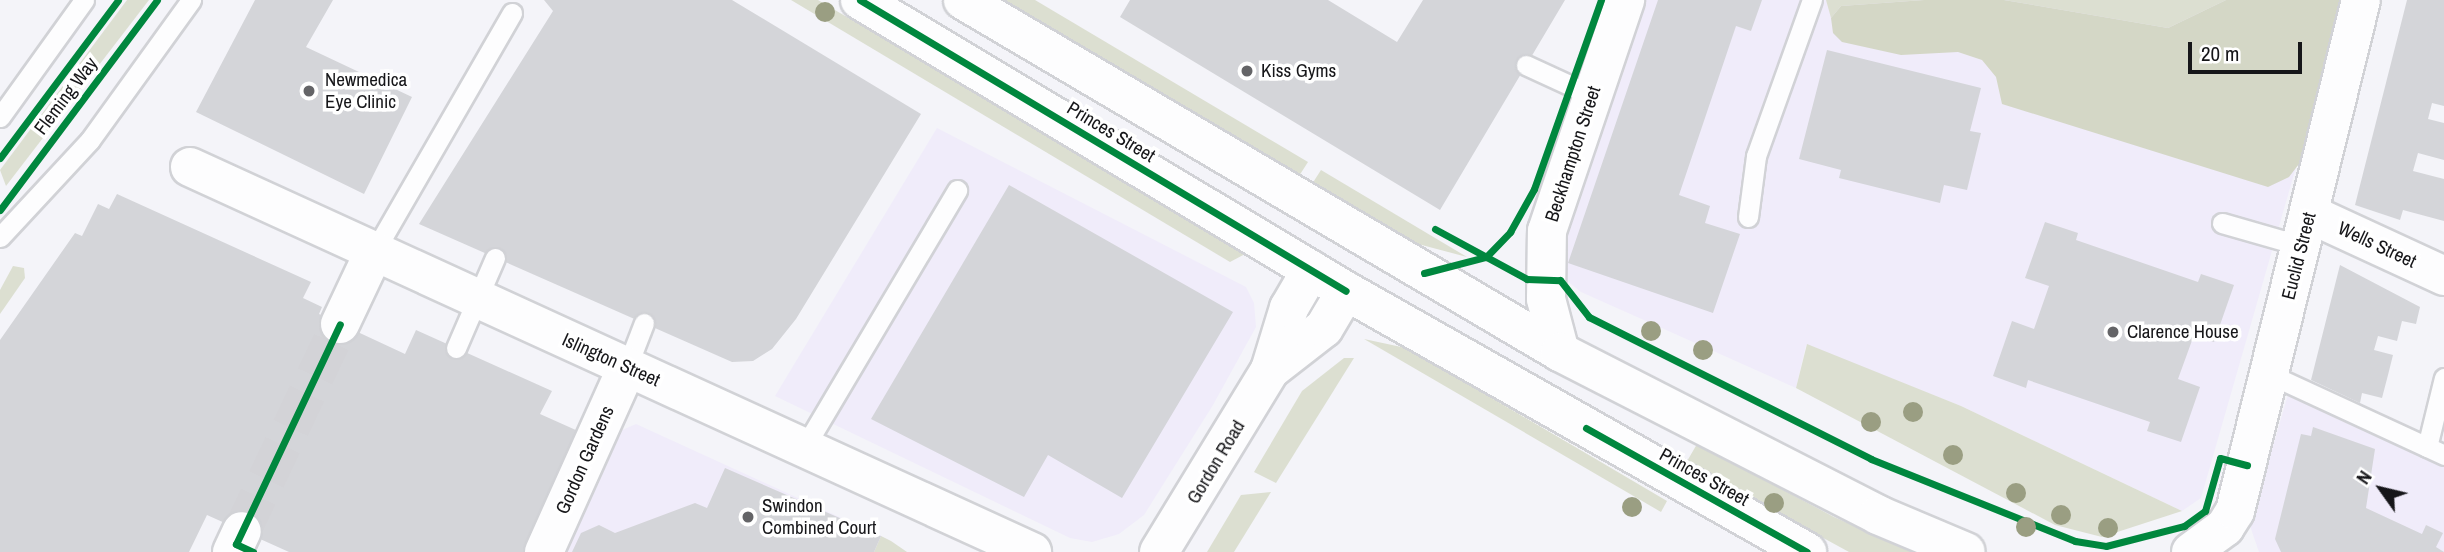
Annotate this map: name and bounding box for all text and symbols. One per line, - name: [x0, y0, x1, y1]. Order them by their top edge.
- scale bar: [2192, 28, 2306, 72]
- text: 20 m: [2201, 39, 2239, 68]
- street label: Fleming Way: [29, 53, 103, 139]
- place label: Kiss Gyms: [1261, 60, 1336, 82]
- marker: Kiss Gyms: [1239, 63, 1255, 79]
- place label: Newmedica Eye Clinic: [325, 69, 407, 113]
- marker: Newmedica Eye Clinic: [299, 81, 319, 101]
- street label: Beckhampton Street: [1540, 83, 1606, 225]
- street label: Princes Street: [1063, 97, 1159, 167]
- street label: Euclid Street: [2277, 210, 2321, 302]
- street label: Wells Street: [2334, 217, 2420, 273]
- place label: Clarence House: [2127, 321, 2239, 343]
- marker: Clarence House: [2105, 324, 2121, 340]
- street label: Islington Street: [558, 328, 664, 392]
- street label: Gordon Gardens: [551, 402, 619, 518]
- street label: Gordon Road: [1182, 416, 1250, 508]
- street label: Princes Street: [1655, 443, 1753, 511]
- north arrow: [2346, 454, 2416, 524]
- text: N: [2350, 465, 2378, 489]
- place label: Swindon Combined Court: [762, 495, 876, 539]
- marker: Swindon Combined Court: [740, 509, 756, 525]

